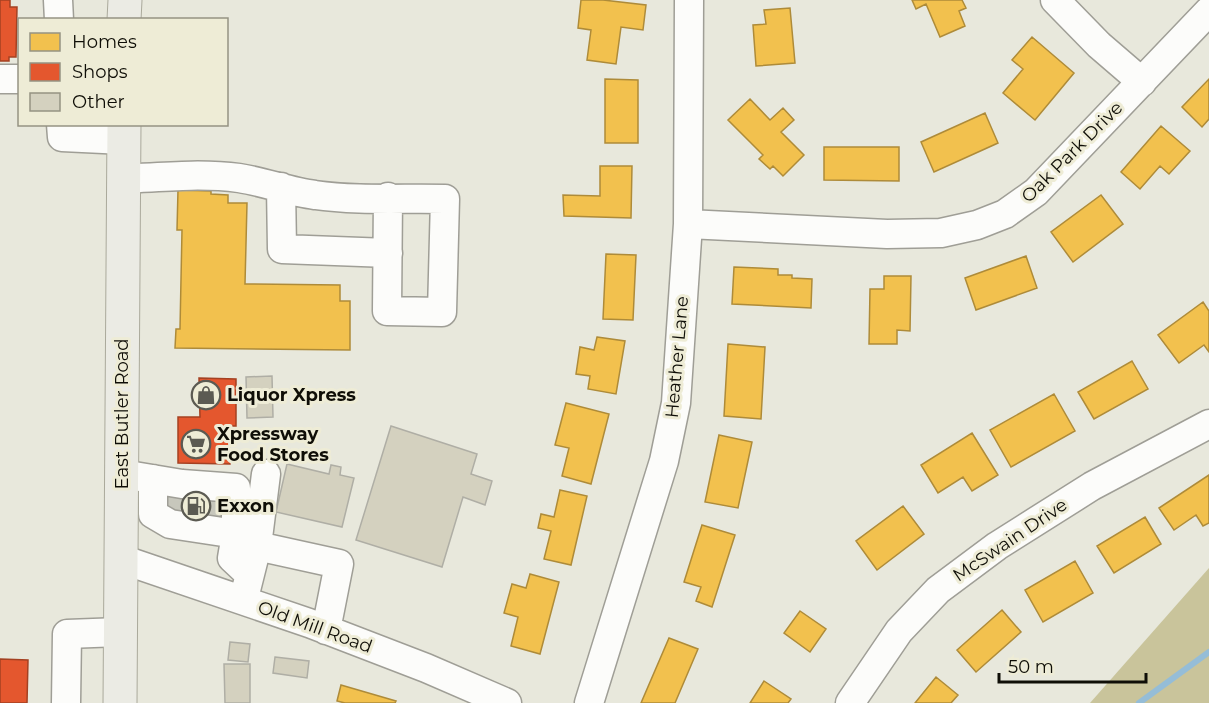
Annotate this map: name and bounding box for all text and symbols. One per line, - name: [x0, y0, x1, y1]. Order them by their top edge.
- legend: [18, 18, 228, 126]
- text: Homes: [72, 31, 137, 53]
- text: Shops: [72, 61, 128, 83]
- text: Other: [72, 91, 125, 113]
- street label: Oak Park Drive: [1017, 97, 1127, 207]
- street label: Heather Lane: [661, 295, 693, 419]
- street label: East Butler Road: [111, 338, 133, 490]
- shop icon: Liquor Xpress: [190, 379, 222, 411]
- place label: Liquor Xpress: [227, 384, 356, 406]
- place label: Xpressway Food Stores: [217, 423, 329, 466]
- supermarket icon: Xpressway Food Stores: [180, 428, 212, 460]
- fuel station icon: Exxon: [180, 490, 212, 522]
- street label: McSwain Drive: [949, 494, 1071, 586]
- place label: Exxon: [217, 495, 274, 517]
- street label: Old Mill Road: [255, 596, 375, 658]
- scale bar: [999, 646, 1146, 684]
- text: 50 m: [1008, 656, 1054, 678]

